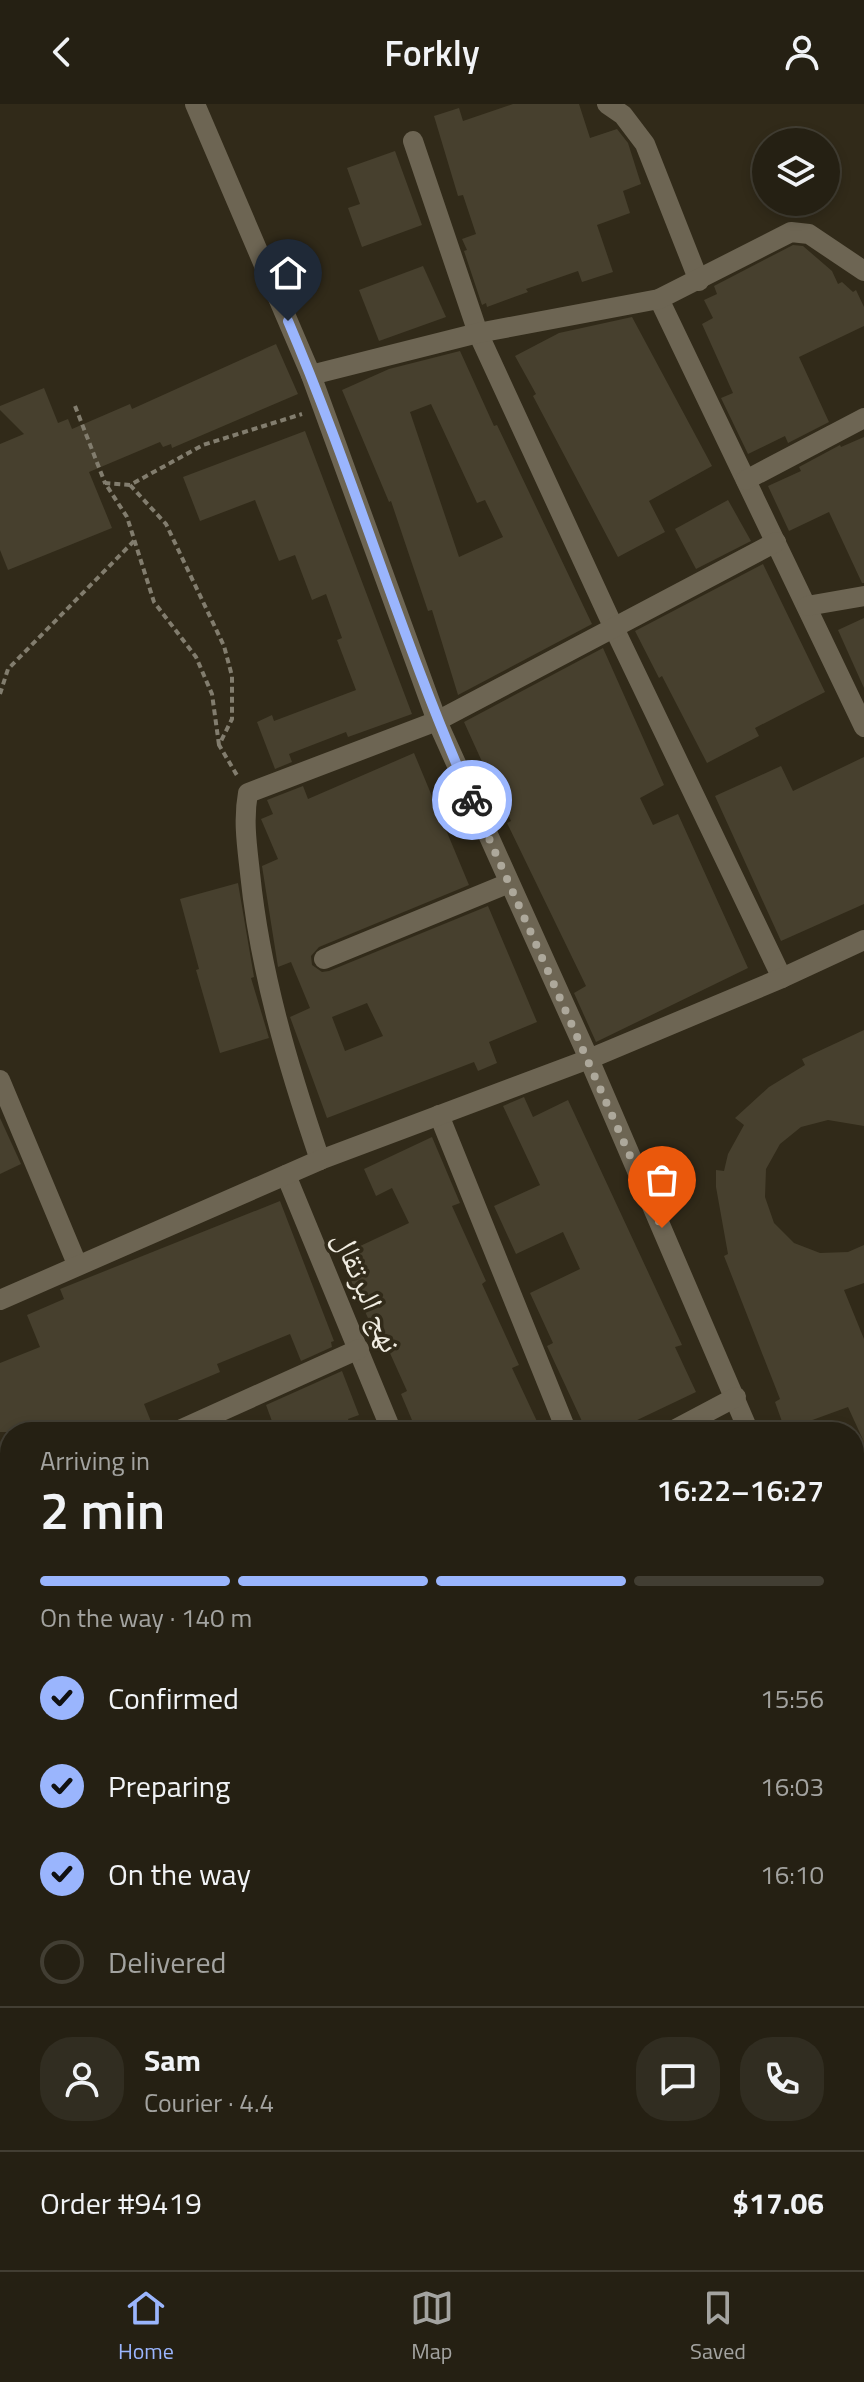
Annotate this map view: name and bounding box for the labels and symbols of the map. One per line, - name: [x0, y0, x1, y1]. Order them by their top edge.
- pin: [254, 239, 322, 321]
- courier: [432, 760, 512, 840]
- pin: [628, 1146, 696, 1228]
- street label: نهج البرتقال: [322, 1224, 414, 1360]

